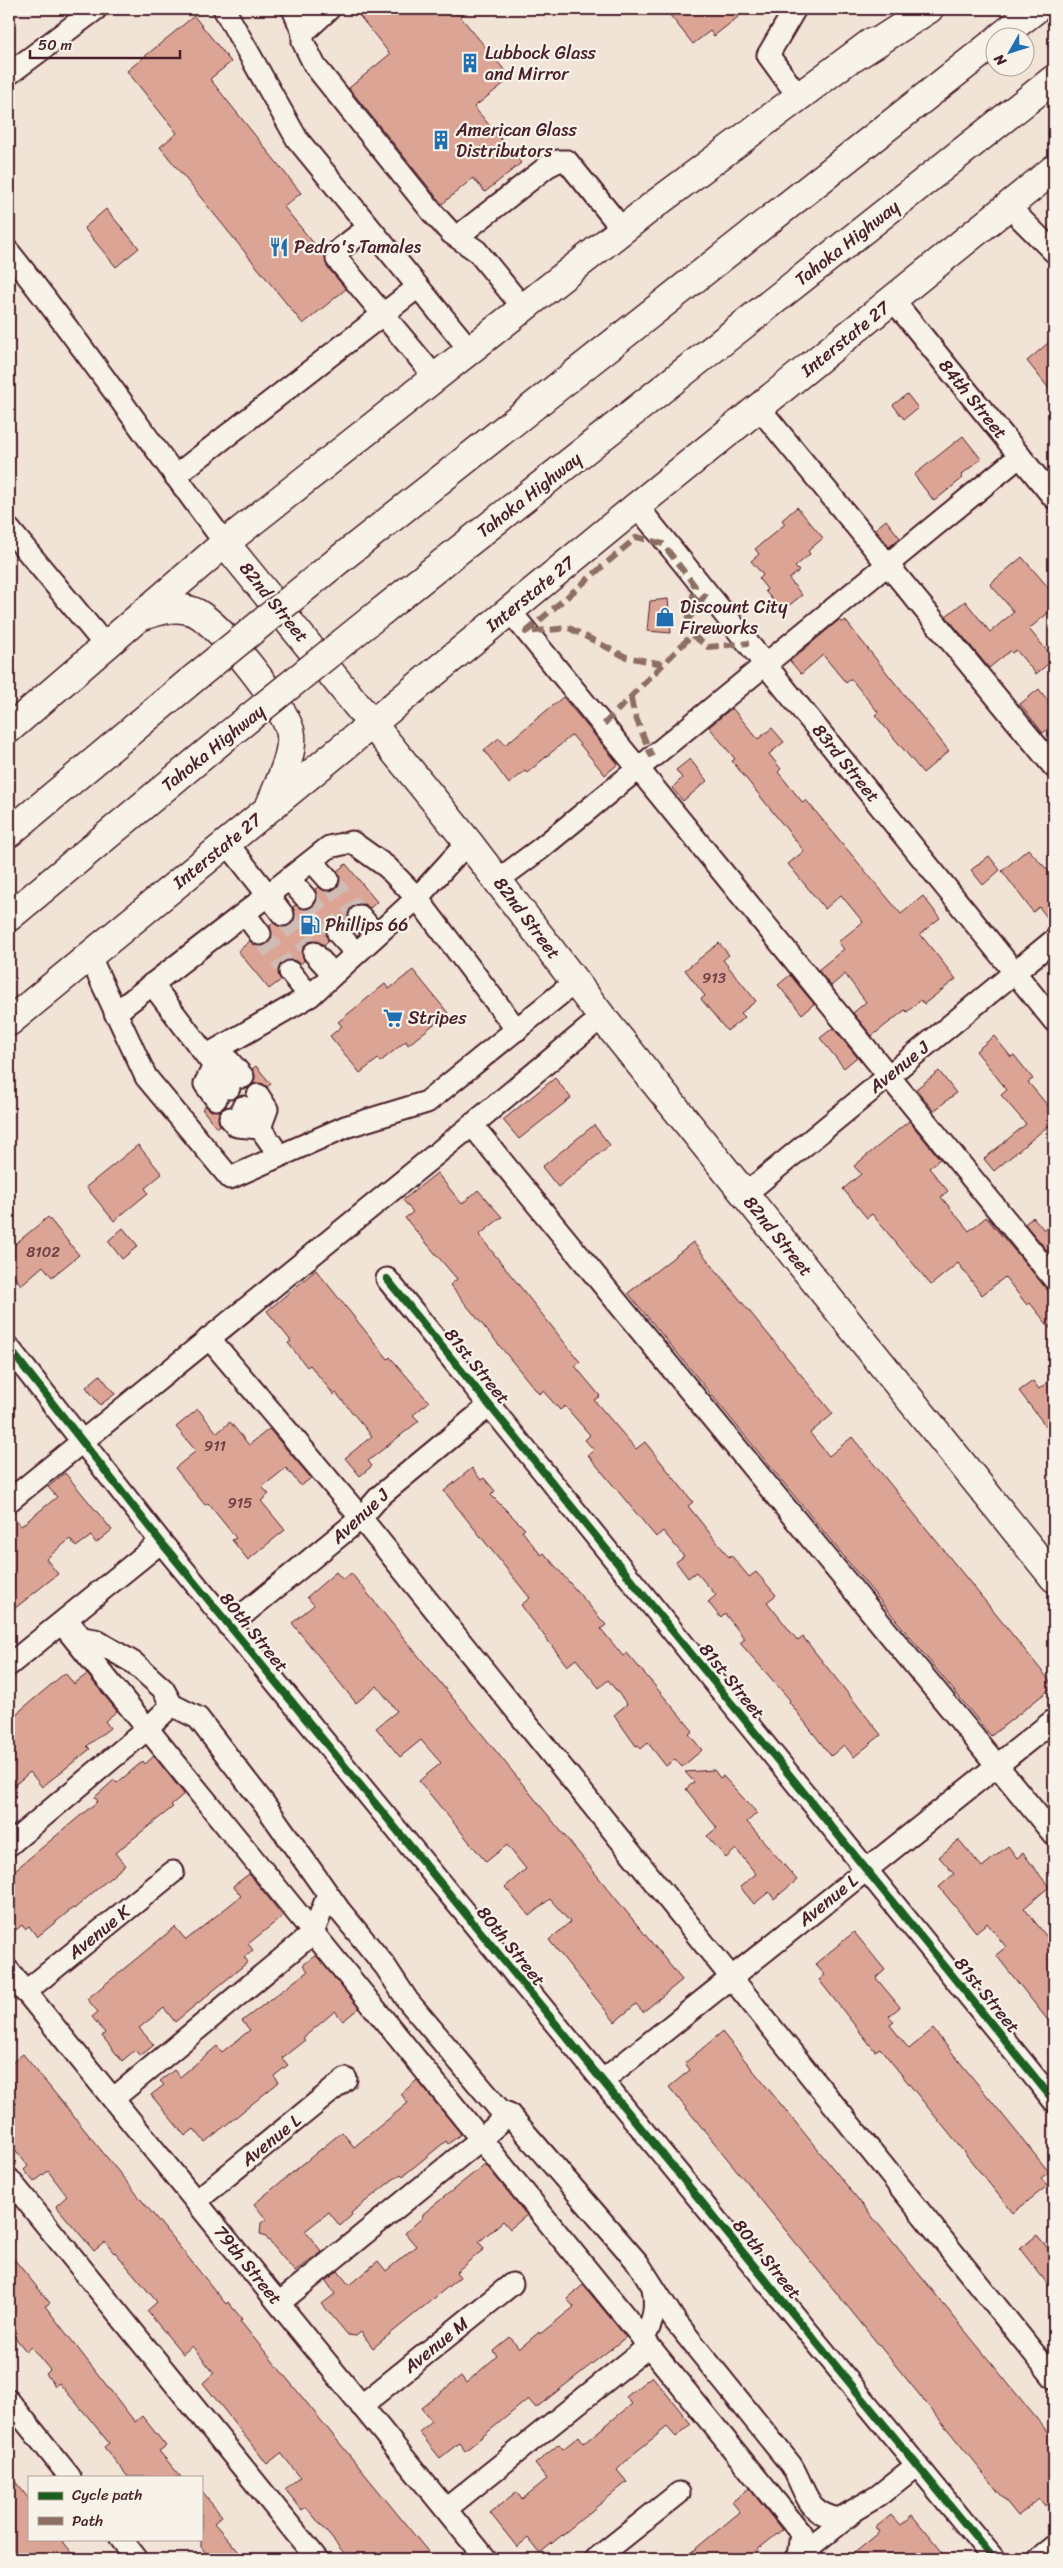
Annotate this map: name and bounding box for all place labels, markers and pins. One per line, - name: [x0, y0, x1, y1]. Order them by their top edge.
- place label: Lubbock Glass and Mirror: [485, 37, 597, 90]
- building icon: Lubbock Glass and Mirror: [459, 52, 481, 74]
- place label: American Glass Distributors: [455, 114, 577, 167]
- building icon: American Glass Distributors: [430, 129, 452, 151]
- place label: Pedro's Tamales: [294, 231, 422, 263]
- restaurant icon: Pedro's Tamales: [268, 236, 290, 258]
- place label: Discount City Fireworks: [680, 591, 788, 644]
- shop icon: Discount City Fireworks: [654, 606, 676, 628]
- place label: Phillips 66: [325, 909, 408, 941]
- fuel station icon: Phillips 66: [299, 914, 321, 936]
- place label: Stripes: [408, 1002, 467, 1034]
- supermarket icon: Stripes: [382, 1007, 404, 1029]

